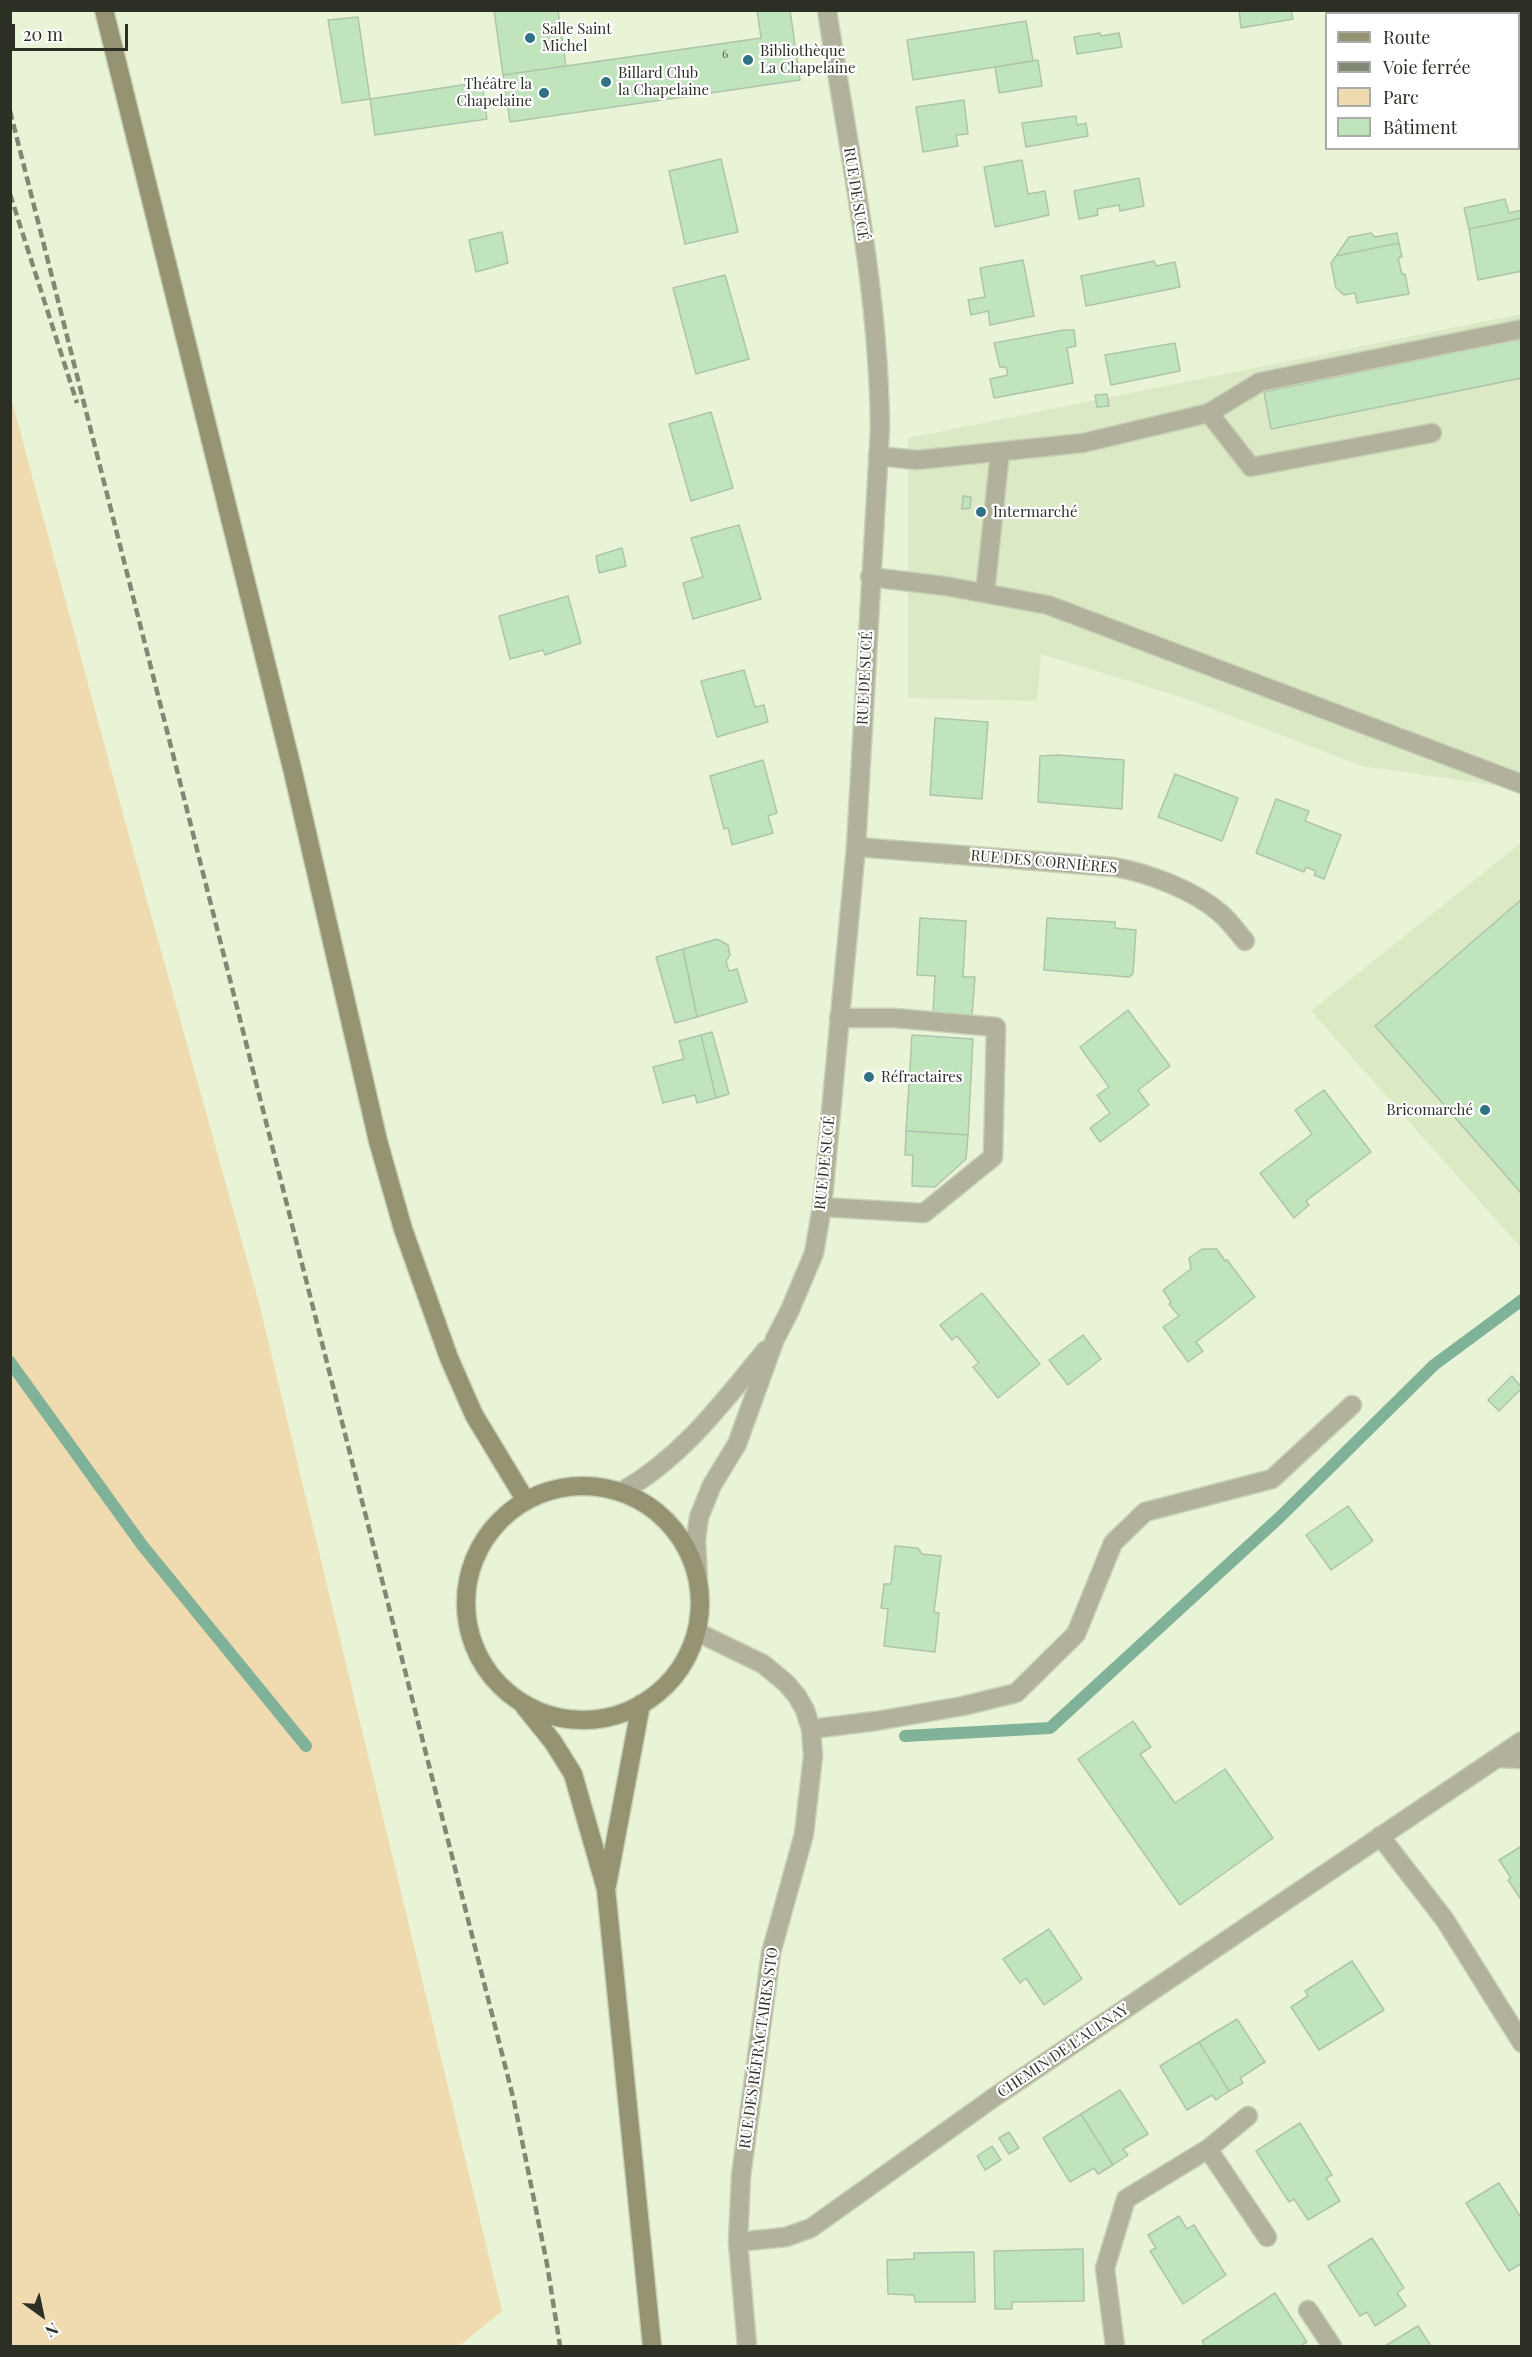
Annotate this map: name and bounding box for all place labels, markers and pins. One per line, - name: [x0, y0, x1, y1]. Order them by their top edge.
- place label: Salle Saint Michel: [542, 20, 612, 55]
- marker: Salle Saint Michel: [523, 31, 537, 45]
- place label: Bibliothèque La Chapelaine: [760, 42, 856, 77]
- marker: Bibliothèque La Chapelaine: [741, 53, 755, 67]
- place label: Billard Club la Chapelaine: [618, 64, 709, 99]
- place label: Théâtre la Chapelaine: [456, 75, 532, 110]
- marker: Billard Club la Chapelaine: [599, 75, 613, 89]
- marker: Théâtre la Chapelaine: [537, 86, 551, 100]
- place label: Intermarché: [993, 503, 1077, 521]
- marker: Intermarché: [974, 505, 988, 519]
- place label: Réfractaires: [881, 1068, 963, 1086]
- marker: Réfractaires: [862, 1070, 876, 1084]
- place label: Bricomarché: [1386, 1101, 1473, 1119]
- marker: Bricomarché: [1478, 1103, 1492, 1117]

